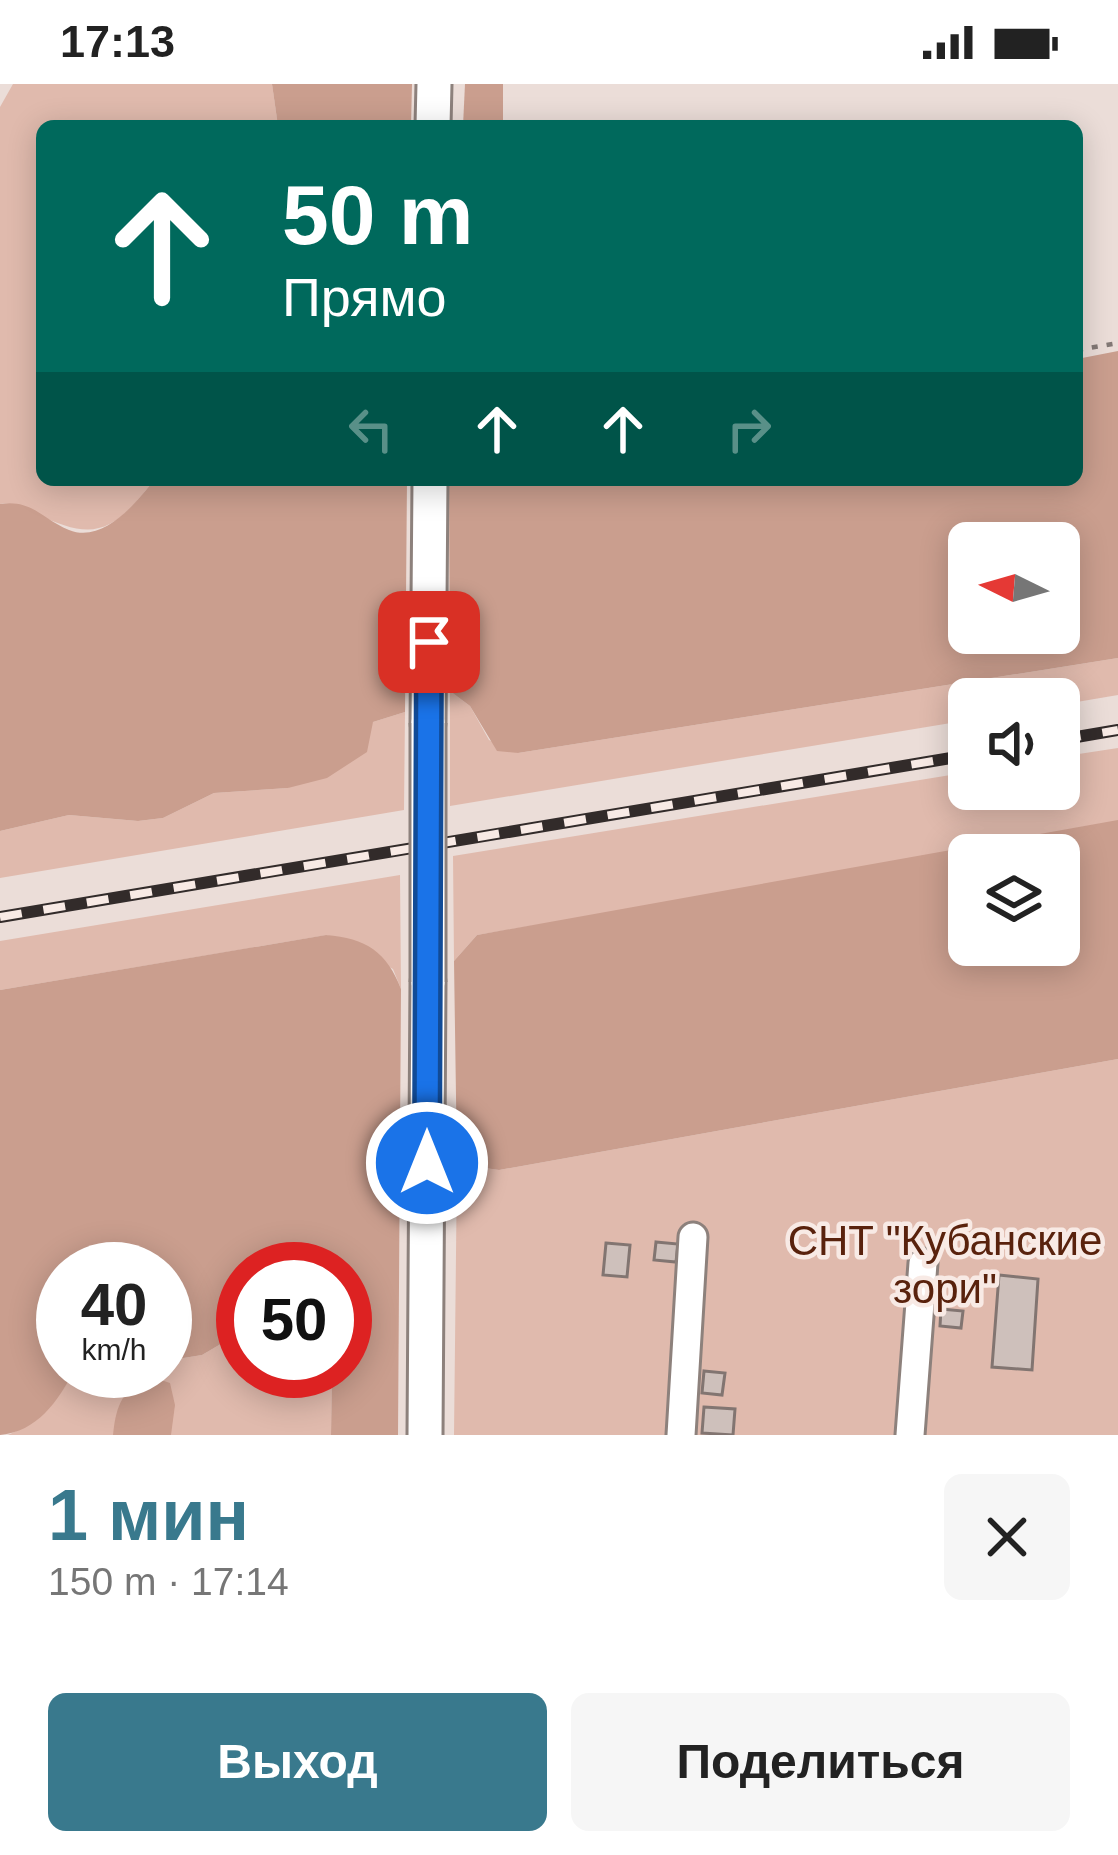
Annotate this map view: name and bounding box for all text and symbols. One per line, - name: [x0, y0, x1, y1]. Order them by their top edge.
- text: 17:13: [60, 16, 175, 67]
- icon: ahead: [84, 168, 240, 324]
- text: 50 m: [282, 168, 473, 262]
- text: Прямо: [282, 267, 447, 327]
- icon: left: [338, 396, 404, 462]
- icon: ahead: [464, 396, 530, 462]
- icon: ahead: [590, 396, 656, 462]
- icon: right: [716, 396, 782, 462]
- north arrow: [948, 522, 1080, 654]
- map controls: [948, 522, 1080, 966]
- pin: [378, 591, 480, 693]
- icon: arrive: [396, 609, 462, 675]
- button: sound: [948, 678, 1080, 810]
- button: layers: [948, 834, 1080, 966]
- position arrow: [364, 1100, 490, 1226]
- park label: СНТ "Кубанские зори": [788, 1217, 1102, 1312]
- speed limit sign: 50: [216, 1242, 372, 1398]
- text: 40: [81, 1271, 147, 1338]
- text: km/h: [81, 1333, 147, 1366]
- button: close: [944, 1474, 1070, 1600]
- text: 1 мин: [48, 1475, 249, 1555]
- text: 150 m · 17:14: [48, 1560, 289, 1603]
- button: Выход: [48, 1693, 547, 1831]
- button: Поделиться: [571, 1693, 1070, 1831]

